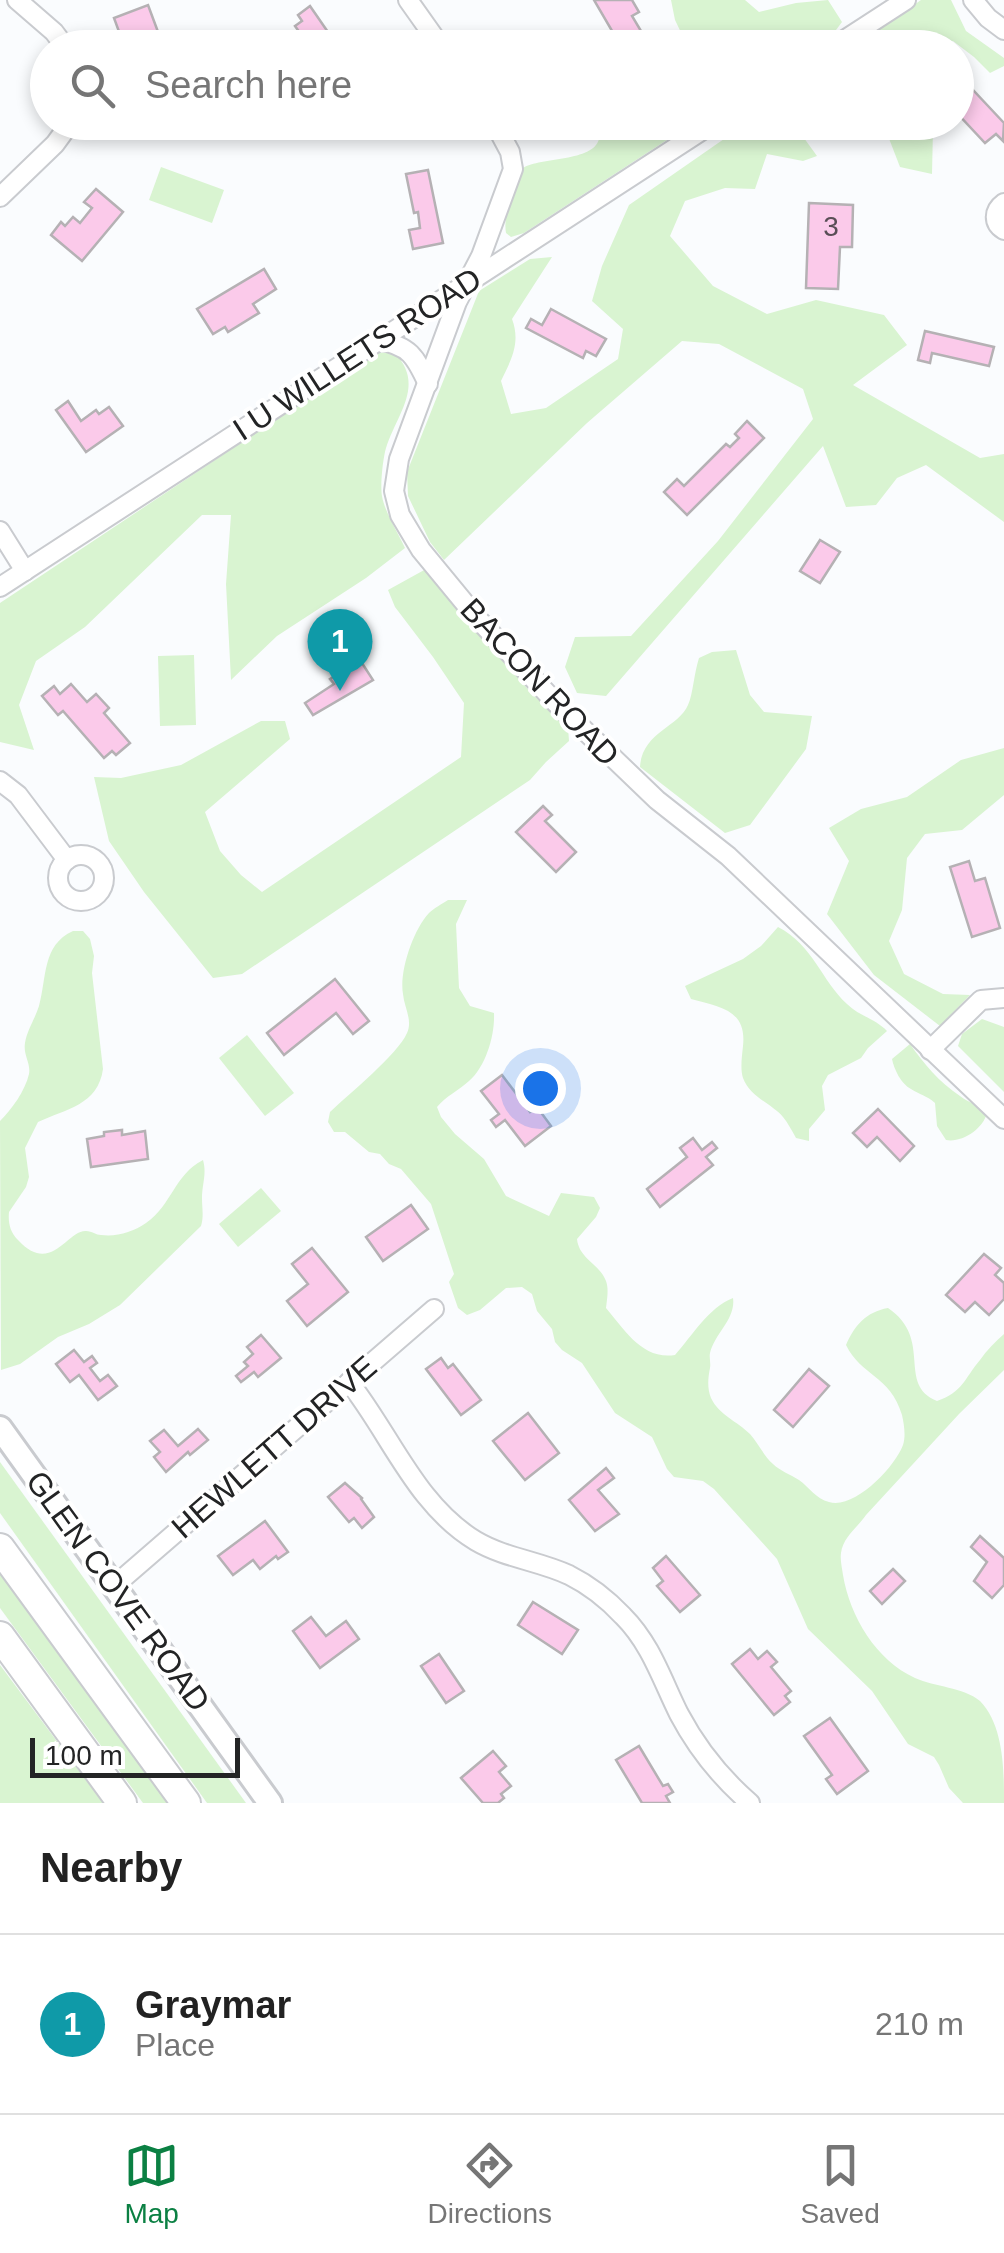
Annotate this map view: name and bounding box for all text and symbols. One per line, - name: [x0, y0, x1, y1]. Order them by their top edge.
- search box: [30, 30, 974, 140]
- icon: search: [65, 58, 120, 113]
- text: Search here: [145, 64, 352, 106]
- house number: 3: [823, 211, 839, 242]
- street label: I U WILLETS ROAD: [226, 260, 488, 448]
- street label: BACON ROAD: [453, 591, 627, 773]
- pin: 1: [308, 608, 372, 691]
- your location: [515, 1063, 566, 1114]
- street label: HEWLETT DRIVE: [164, 1348, 384, 1546]
- street label: GLEN COVE ROAD: [19, 1464, 217, 1718]
- scale bar: [30, 1733, 240, 1778]
- text: 100 m: [45, 1740, 123, 1771]
- text: Nearby: [40, 1844, 182, 1891]
- text: Graymar: [135, 1984, 291, 2026]
- text: 1: [64, 2006, 81, 2042]
- text: 210 m: [875, 2006, 964, 2042]
- text: Place: [135, 2027, 215, 2063]
- tab: Map: [124, 2138, 179, 2230]
- tab: Directions: [428, 2138, 552, 2230]
- tab: Saved: [800, 2138, 880, 2230]

